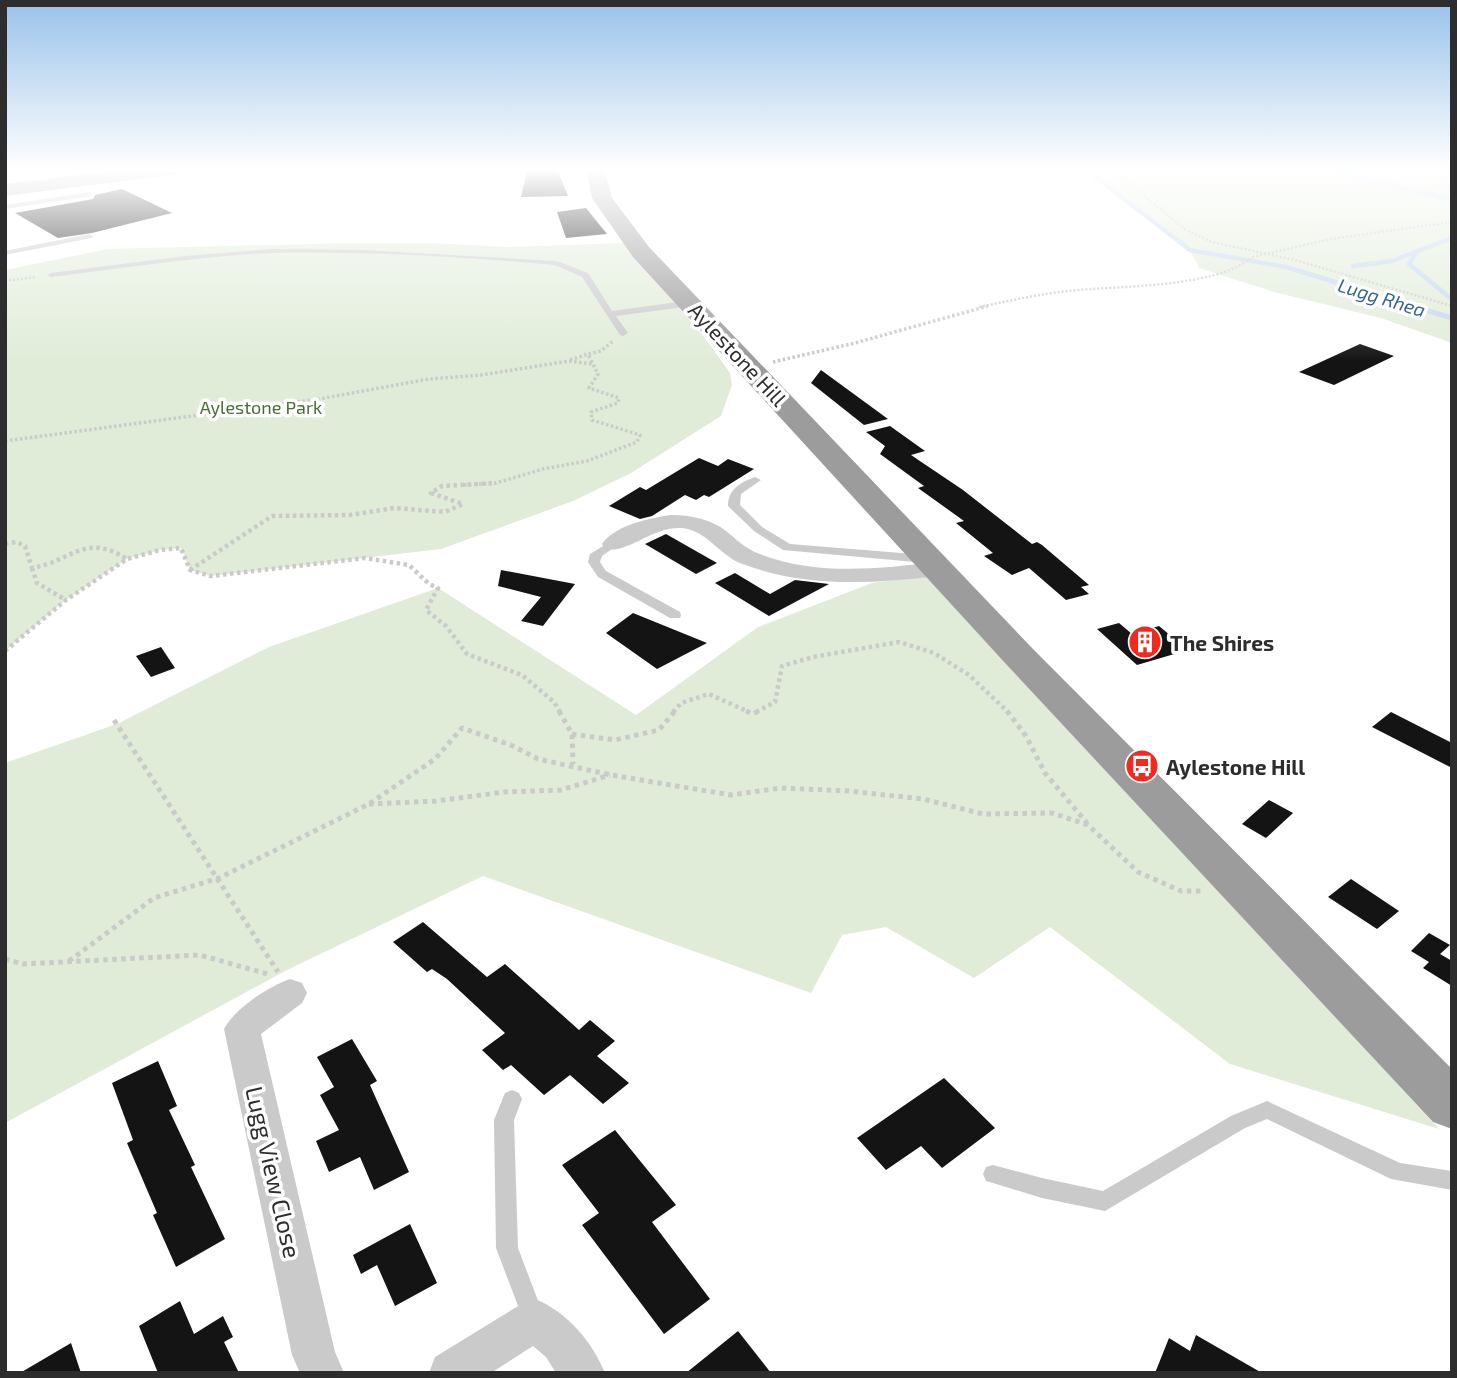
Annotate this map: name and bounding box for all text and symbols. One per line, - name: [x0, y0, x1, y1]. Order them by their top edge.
- water label: Lugg Rhea: [1335, 273, 1429, 321]
- street label: Aylestone Hill: [684, 297, 793, 411]
- park label: Aylestone Park: [200, 396, 322, 418]
- building icon: The Shires: [1126, 623, 1164, 661]
- place label: The Shires: [1170, 630, 1274, 655]
- bus stop icon: Aylestone Hill: [1123, 747, 1161, 785]
- place label: Aylestone Hill: [1166, 754, 1305, 780]
- street label: Lugg View Close: [240, 1083, 308, 1261]

